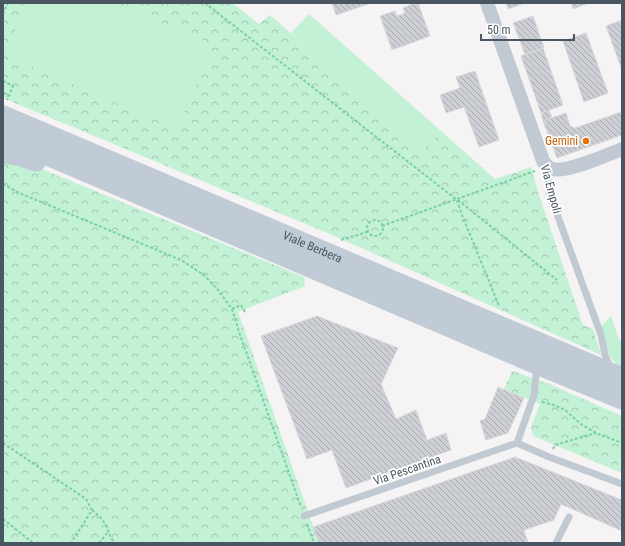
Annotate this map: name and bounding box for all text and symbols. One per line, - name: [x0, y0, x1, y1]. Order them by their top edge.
- scale bar: [481, 16, 574, 42]
- text: 50 m: [487, 23, 511, 37]
- place label: Gemini: [545, 134, 578, 148]
- marker: Gemini: [581, 136, 591, 146]
- street label: Via Empoli: [538, 163, 564, 215]
- street label: Viale Berbera: [281, 228, 344, 266]
- street label: Via Pescantina: [371, 452, 443, 488]

